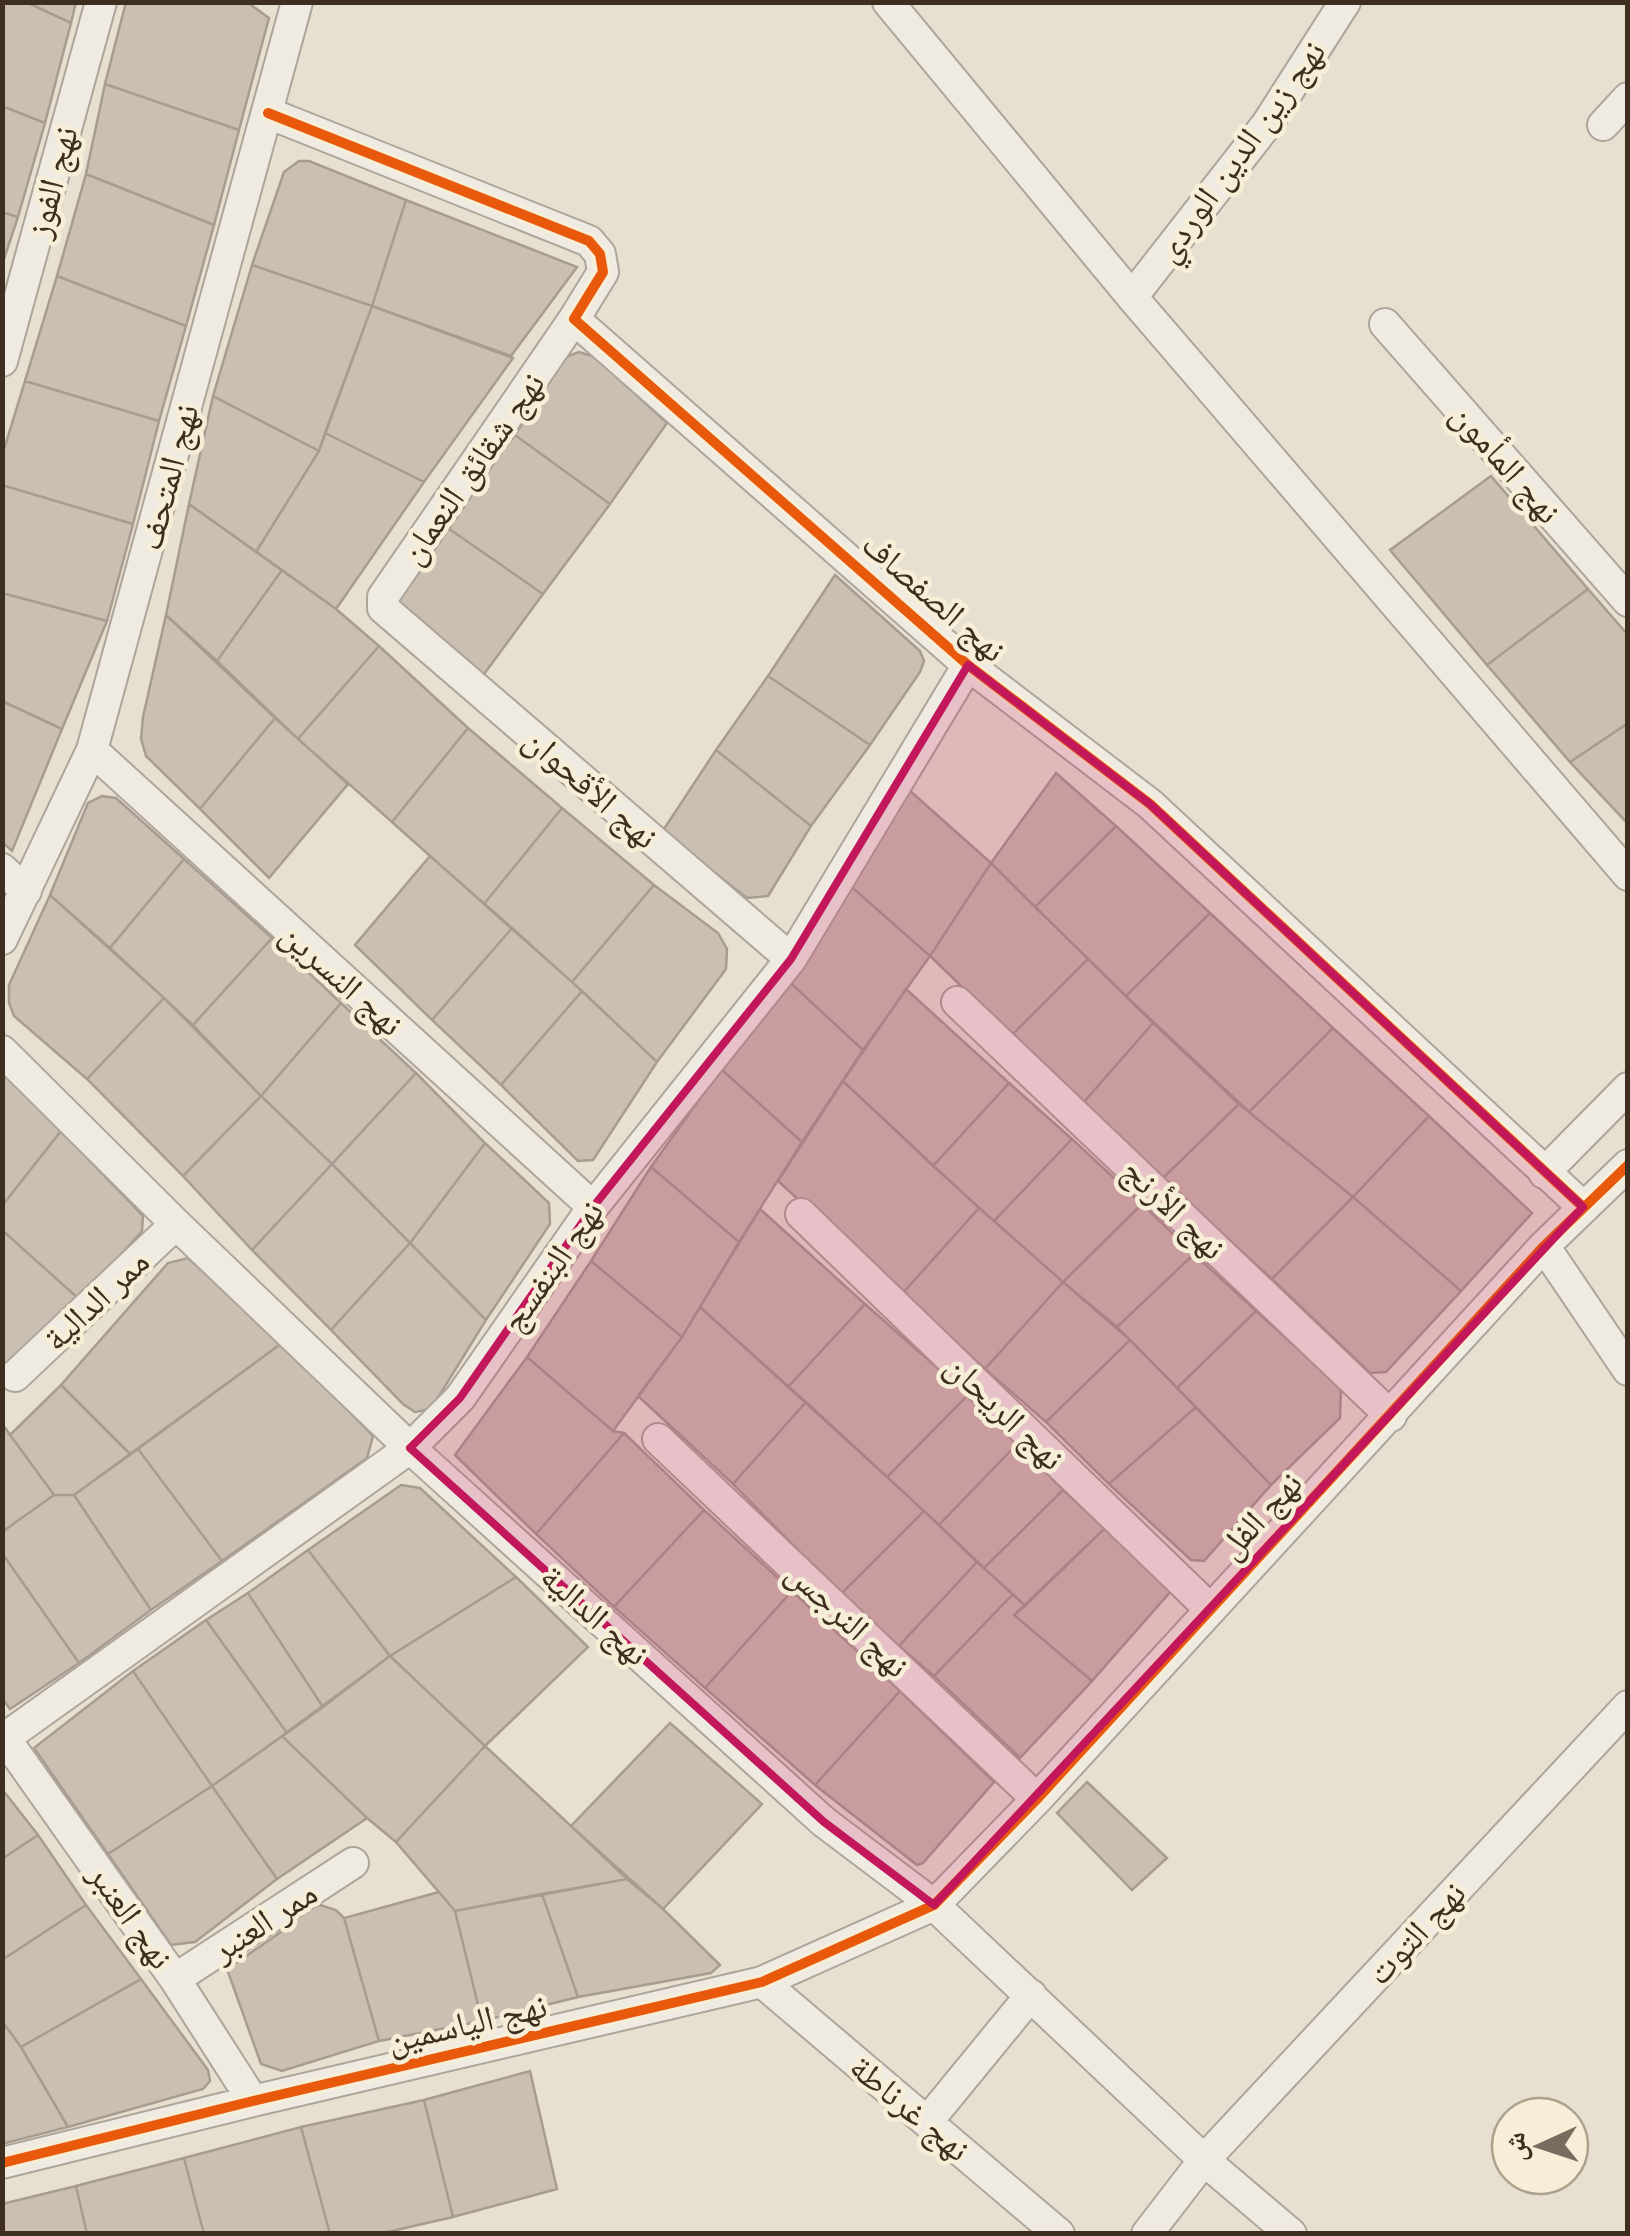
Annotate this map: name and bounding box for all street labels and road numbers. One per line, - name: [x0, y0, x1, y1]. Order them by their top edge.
- street label: نهج زين الدين الوردي: [1145, 31, 1340, 274]
- street label: نهج الفوز: [16, 121, 88, 244]
- street label: نهج شقائق النعمان: [390, 363, 554, 573]
- street label: نهج المأمون: [1441, 393, 1571, 533]
- street label: نهج المتحف: [127, 399, 209, 555]
- street label: نهج الصفصاف: [853, 522, 1015, 672]
- street label: نهج الأقحوان: [515, 718, 667, 858]
- street label: نهج النسرين: [271, 912, 413, 1046]
- street label: نهج الأرنج: [1113, 1149, 1235, 1269]
- street label: نهج البنفسج: [491, 1192, 613, 1340]
- street label: ممر الدالية: [34, 1240, 158, 1360]
- street label: نهج الريحان: [936, 1344, 1074, 1480]
- street label: نهج الفل: [1208, 1462, 1312, 1568]
- street label: نهج النرجس: [777, 1551, 919, 1687]
- street label: نهج الدالية: [532, 1555, 658, 1675]
- street label: نهج العنبر: [78, 1854, 183, 1978]
- street label: ممر العنبر: [202, 1871, 325, 1972]
- street label: نهج التوت: [1357, 1872, 1475, 1994]
- street label: نهج الياسمين: [383, 1983, 551, 2063]
- street label: نهج غرناطة: [841, 2045, 979, 2171]

